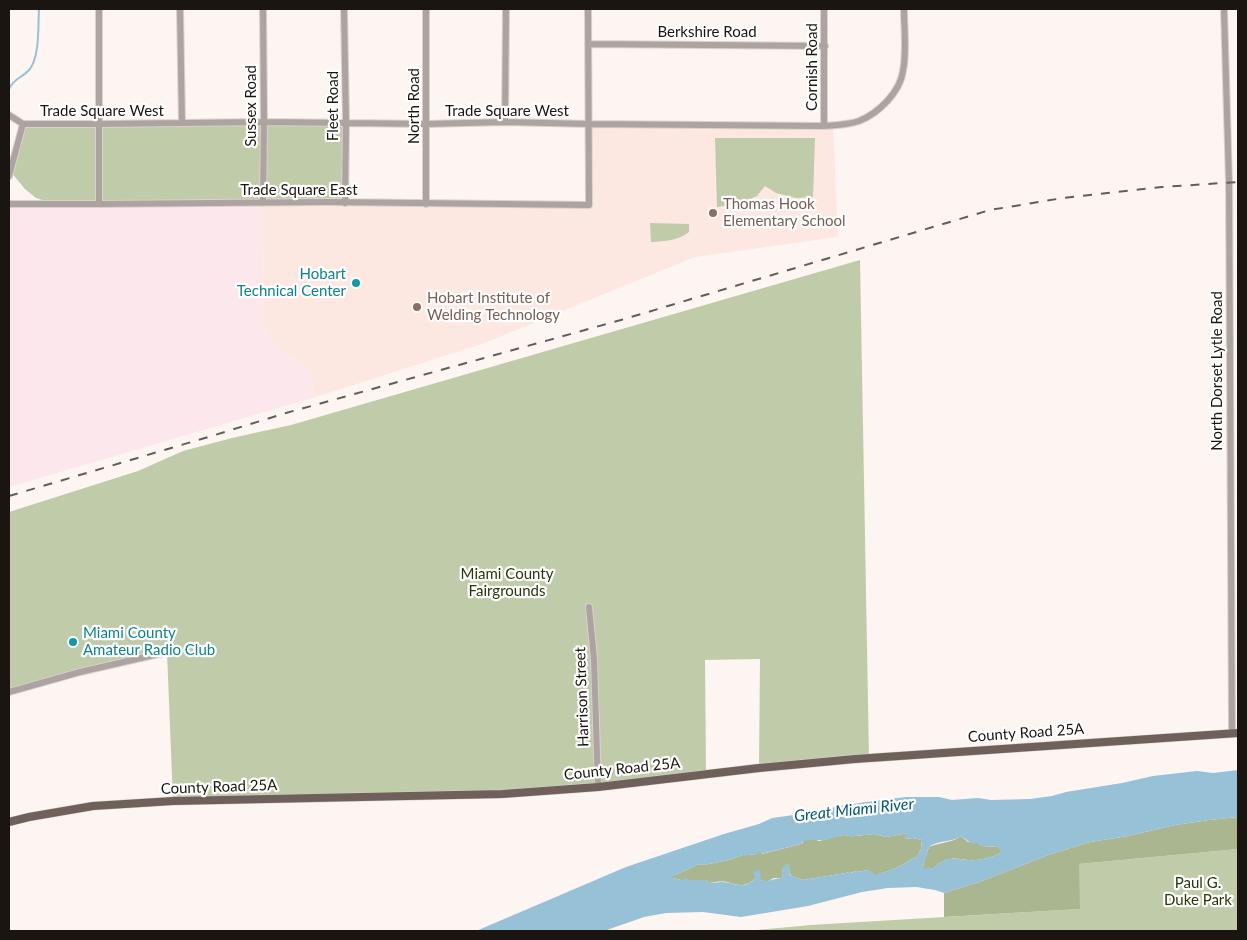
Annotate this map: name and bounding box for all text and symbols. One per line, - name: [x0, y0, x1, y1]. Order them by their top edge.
- street label: Berkshire Road: [657, 23, 757, 41]
- street label: Cornish Road: [803, 23, 821, 111]
- street label: Sussex Road: [242, 65, 260, 147]
- street label: North Road: [405, 68, 423, 144]
- street label: Fleet Road: [324, 71, 342, 141]
- street label: Trade Square West: [40, 102, 164, 120]
- street label: Trade Square West: [445, 102, 569, 120]
- street label: Trade Square East: [240, 181, 358, 199]
- place label: Thomas Hook Elementary School: [723, 195, 846, 230]
- marker: Thomas Hook Elementary School: [707, 207, 719, 219]
- place label: Hobart Technical Center: [237, 265, 346, 300]
- marker: Hobart Technical Center: [350, 277, 362, 289]
- place label: Hobart Institute of Welding Technology: [427, 289, 560, 324]
- street label: North Dorset Lytle Road: [1208, 291, 1226, 451]
- marker: Hobart Institute of Welding Technology: [411, 301, 423, 313]
- park label: Miami County Fairgrounds: [461, 565, 553, 600]
- place label: Miami County Amateur Radio Club: [83, 624, 215, 659]
- marker: Miami County Amateur Radio Club: [67, 636, 79, 648]
- street label: Harrison Street: [571, 647, 593, 747]
- street label: County Road 25A: [967, 720, 1085, 746]
- street label: County Road 25A: [563, 754, 681, 784]
- street label: County Road 25A: [160, 776, 278, 798]
- water label: Great Miami River: [793, 794, 915, 826]
- park label: Paul G. Duke Park: [1164, 874, 1232, 909]

